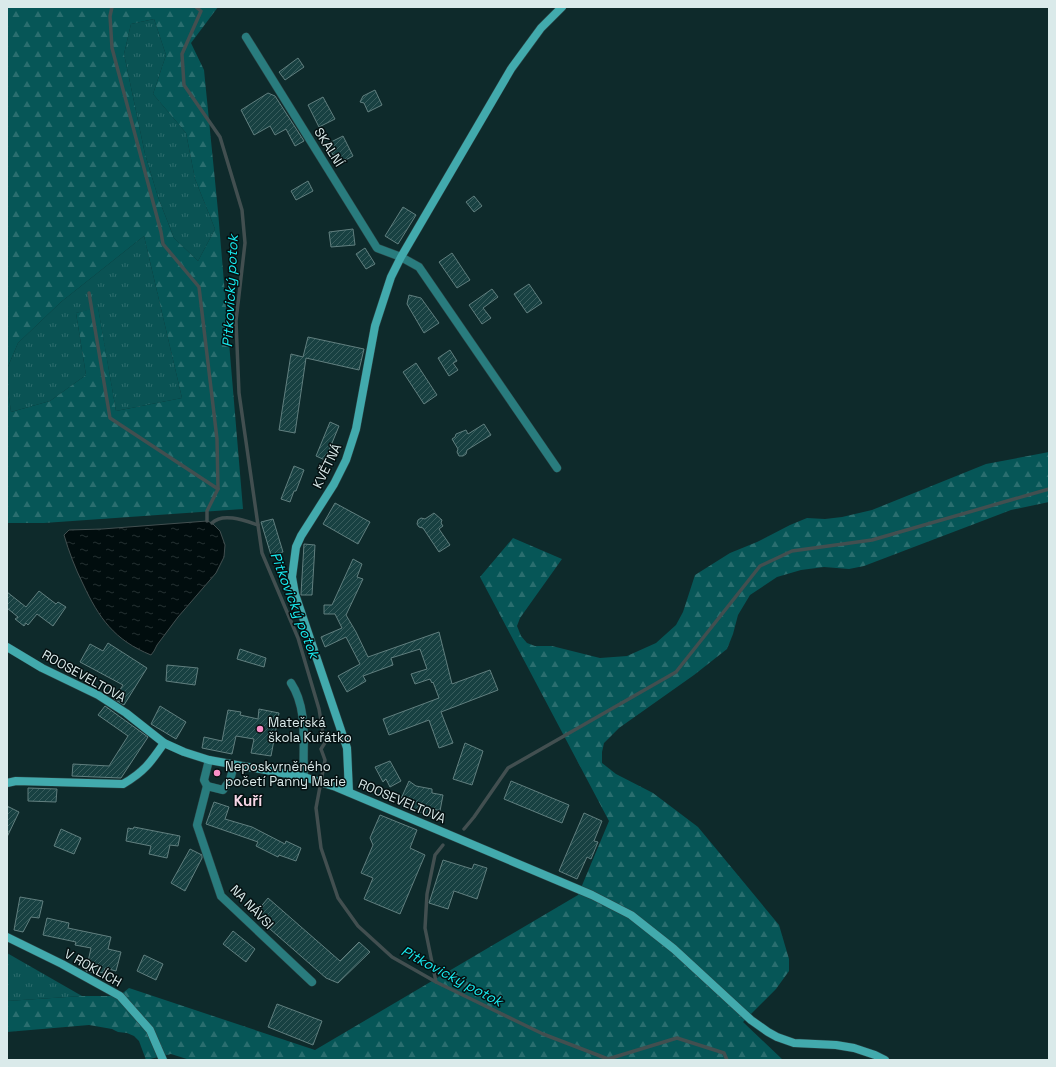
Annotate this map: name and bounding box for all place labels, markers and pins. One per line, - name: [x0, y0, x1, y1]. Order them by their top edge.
- place label: Mateřská škola Kuřátko: [268, 714, 352, 746]
- marker: Mateřská škola Kuřátko: [255, 724, 265, 734]
- place label: Neposkvrněného početí Panny Marie: [225, 758, 346, 790]
- marker: Neposkvrněného početí Panny Marie: [212, 768, 222, 778]

